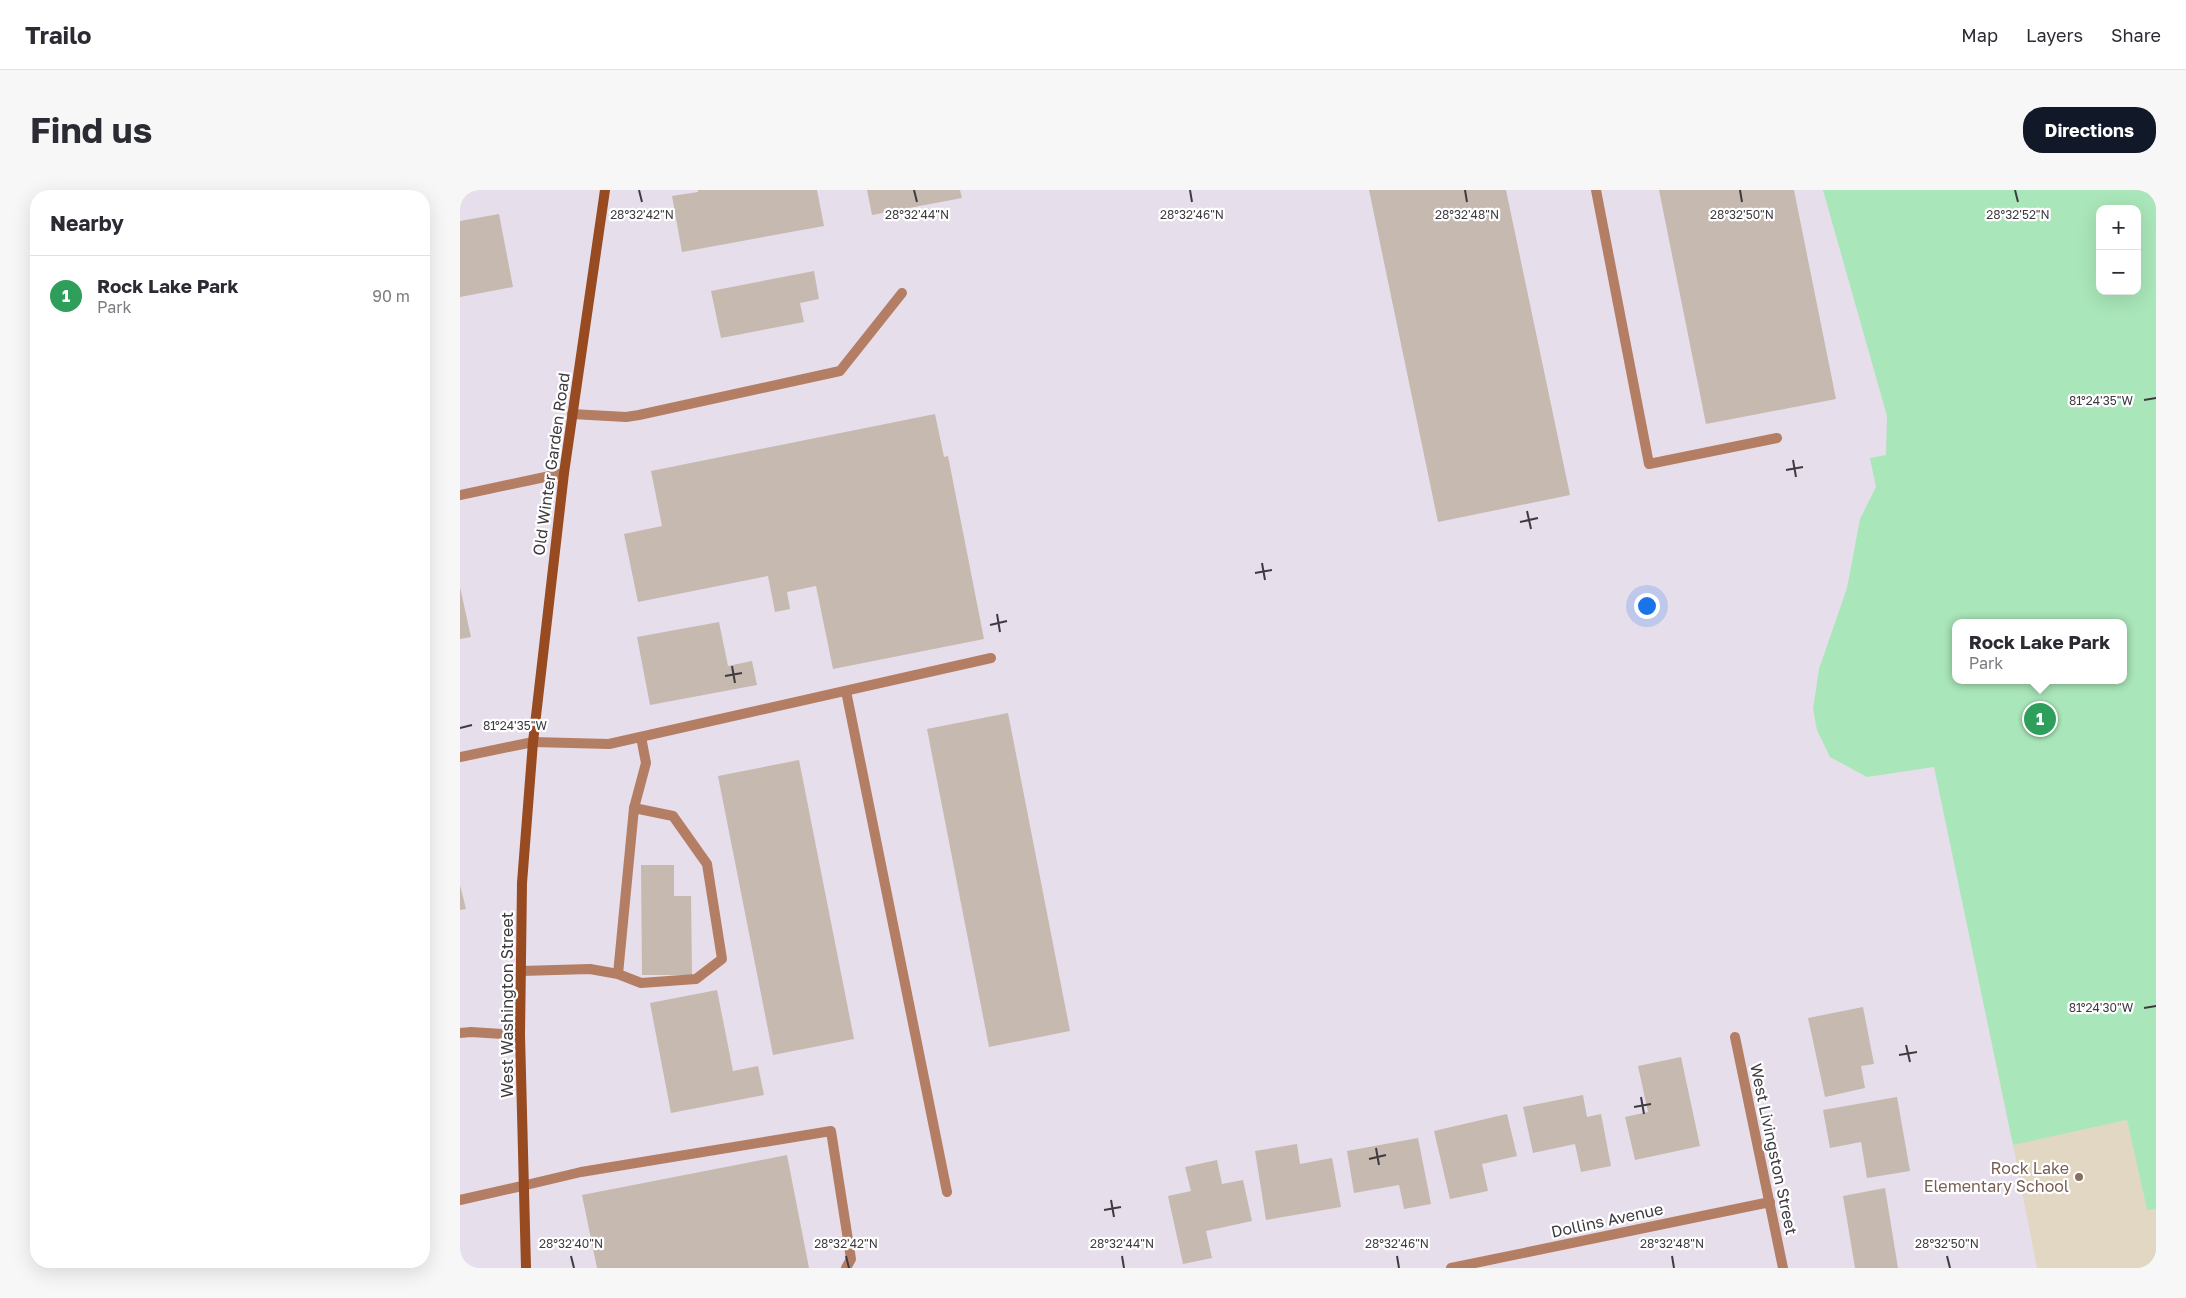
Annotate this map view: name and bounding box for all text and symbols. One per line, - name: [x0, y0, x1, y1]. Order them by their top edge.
- text: Trailo: [25, 20, 91, 49]
- text: Map: [1961, 24, 1998, 46]
- text: Layers: [2026, 24, 2083, 46]
- text: Share: [2111, 24, 2161, 46]
- button: Directions: [2023, 107, 2156, 153]
- text: Find us: [30, 109, 152, 151]
- map controls: [2096, 205, 2141, 295]
- button: +: [2096, 205, 2141, 250]
- text: 28°32'42"N: [610, 207, 674, 222]
- text: 28°32'44"N: [885, 207, 949, 222]
- text: 28°32'46"N: [1160, 207, 1224, 222]
- text: 28°32'48"N: [1435, 207, 1499, 222]
- text: 28°32'50"N: [1710, 207, 1774, 222]
- text: 28°32'52"N: [1986, 207, 2050, 222]
- text: Nearby: [50, 210, 124, 236]
- button: −: [2096, 250, 2141, 295]
- text: Rock Lake Park: [97, 274, 239, 297]
- text: 1: [62, 286, 70, 306]
- text: 90 m: [372, 286, 410, 306]
- text: Park: [97, 297, 132, 317]
- street label: Old Winter Garden Road: [528, 371, 574, 557]
- text: 81°24'35"W: [2069, 393, 2134, 408]
- your location: [1634, 593, 1660, 619]
- popup: [1952, 619, 2127, 684]
- text: Rock Lake Park: [1969, 630, 2110, 653]
- text: Park: [1969, 653, 2003, 673]
- pin: 1: [2024, 700, 2056, 738]
- text: 81°24'35"W: [483, 718, 548, 733]
- street label: West Washington Street: [497, 912, 517, 1098]
- text: 81°24'30"W: [2069, 1000, 2134, 1015]
- street label: West Livingston Street: [1746, 1061, 1802, 1237]
- place label: Rock Lake Elementary School: [1924, 1158, 2069, 1196]
- marker: Rock Lake Elementary School: [2073, 1171, 2085, 1183]
- street label: Dollins Avenue: [1549, 1198, 1665, 1242]
- text: 28°32'40"N: [539, 1236, 603, 1251]
- text: 28°32'42"N: [814, 1236, 878, 1251]
- text: 28°32'44"N: [1090, 1236, 1154, 1251]
- text: 28°32'46"N: [1365, 1236, 1429, 1251]
- text: 28°32'48"N: [1640, 1236, 1704, 1251]
- text: 28°32'50"N: [1915, 1236, 1979, 1251]

